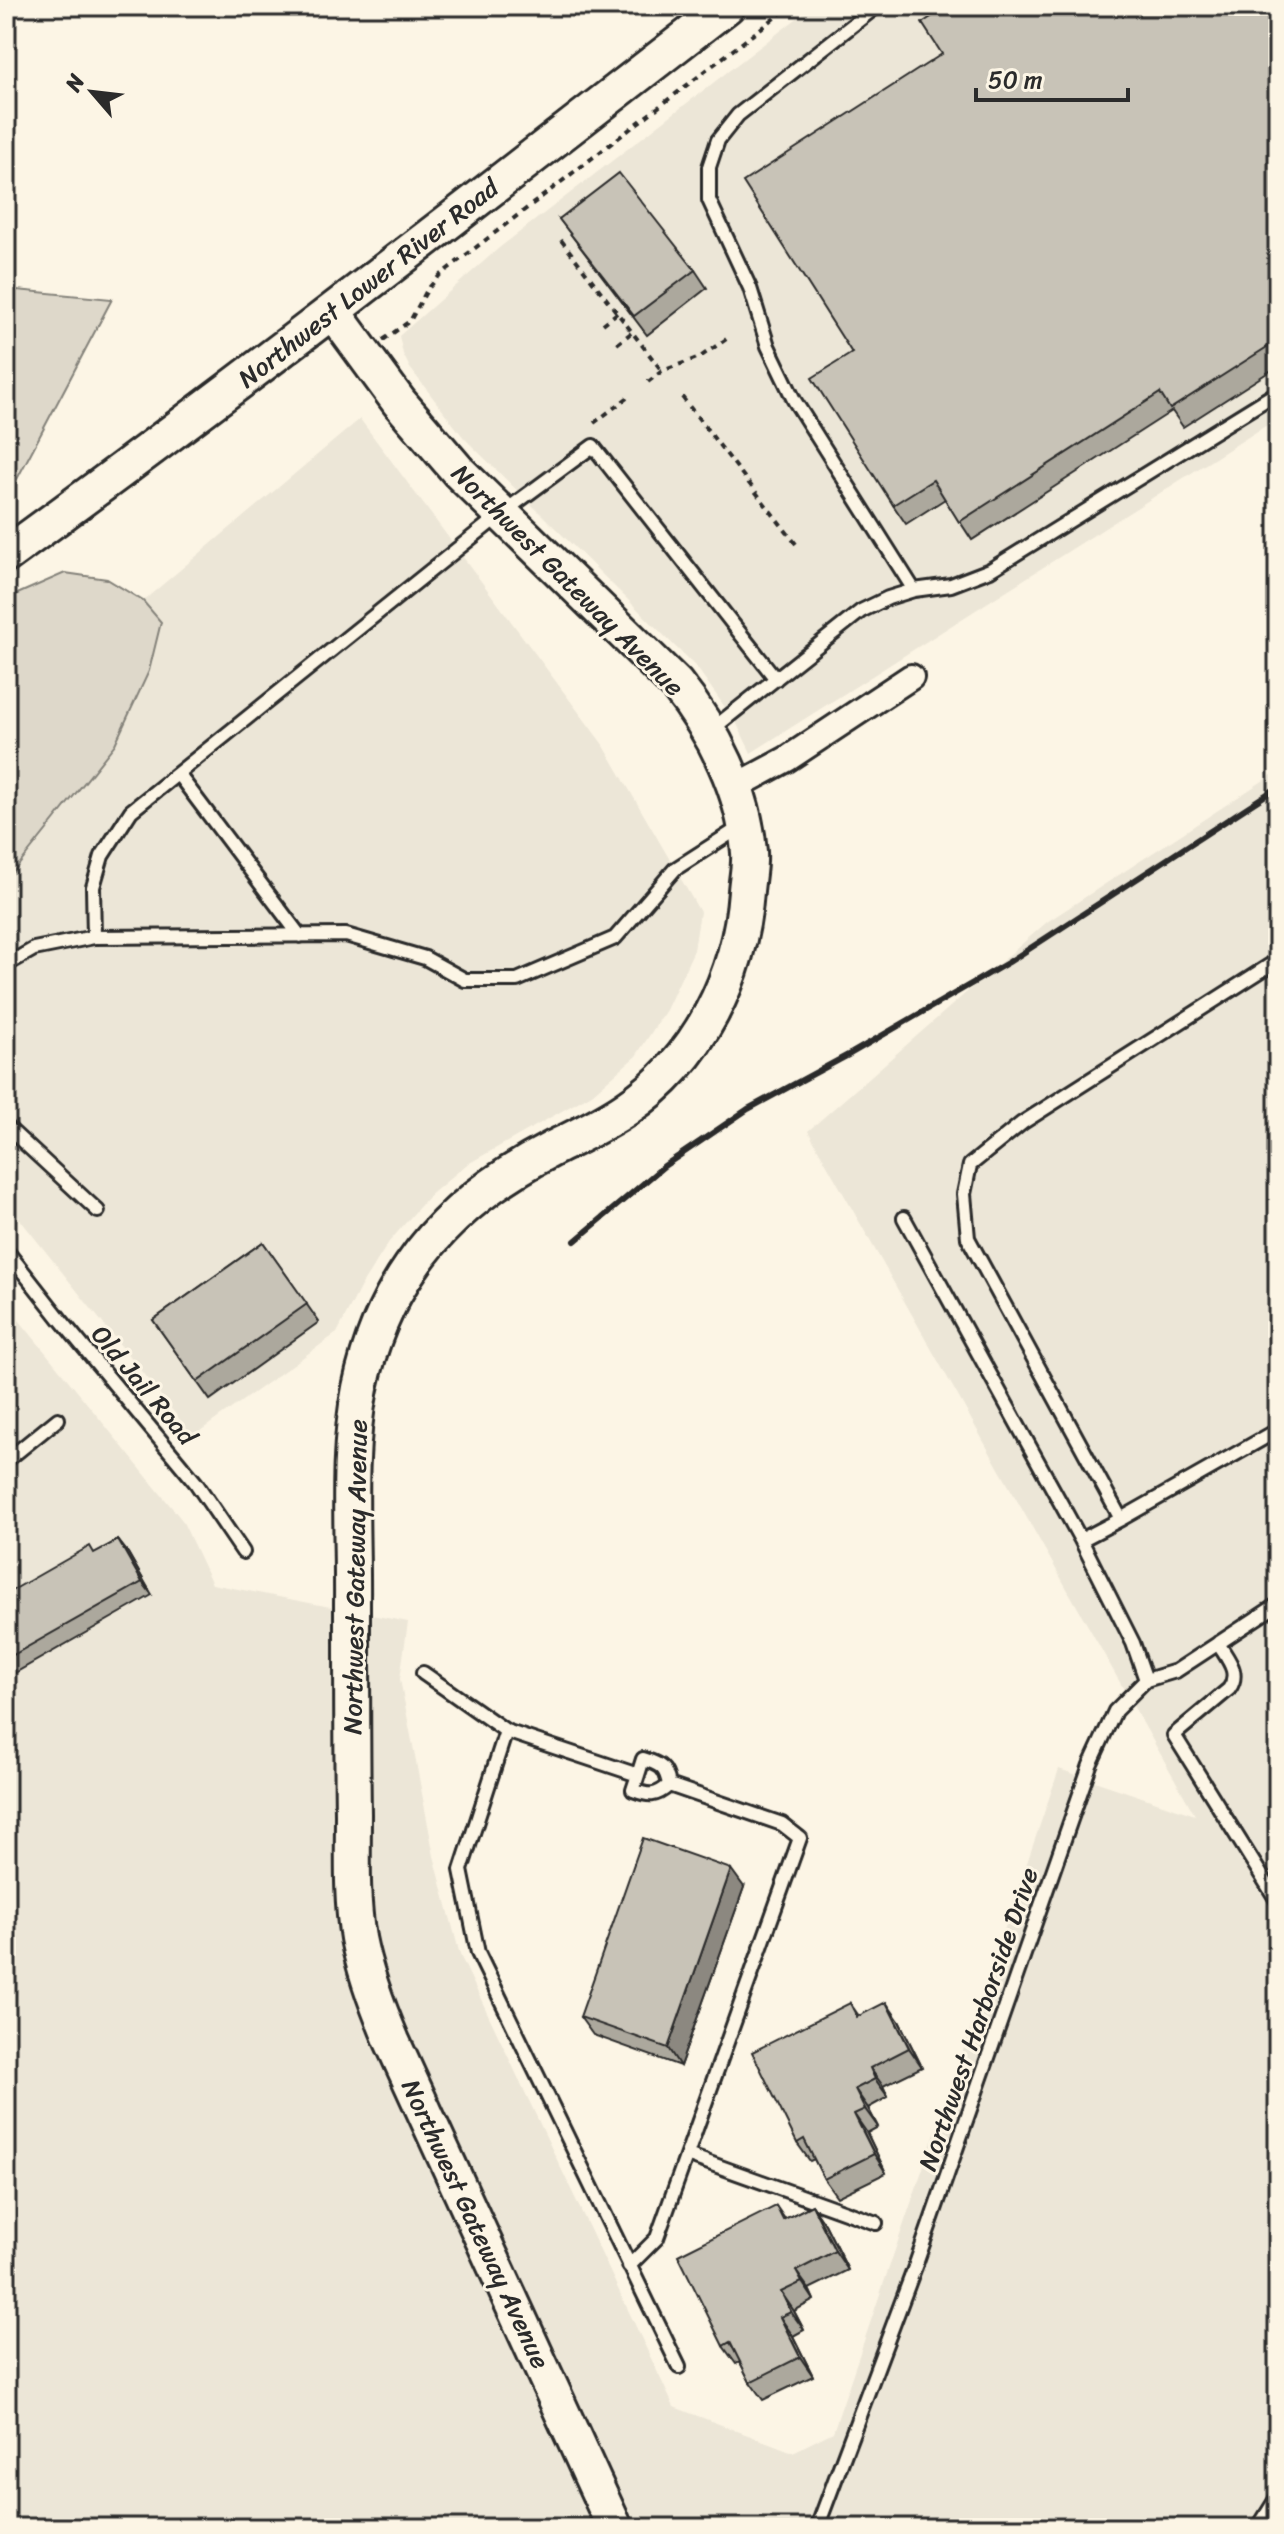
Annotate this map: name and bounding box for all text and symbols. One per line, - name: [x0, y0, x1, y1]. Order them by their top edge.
- north arrow: [52, 52, 132, 132]
- scale bar: [976, 52, 1128, 102]
- text: 50 m: [988, 59, 1043, 101]
- text: N: [54, 66, 96, 100]
- street label: Northwest Lower River Road: [227, 164, 511, 400]
- street label: Northwest Gateway Avenue: [440, 452, 696, 708]
- street label: Old Jail Road: [79, 1314, 210, 1458]
- street label: Northwest Gateway Avenue: [329, 1419, 381, 1735]
- street label: Northwest Harborside Drive: [904, 1861, 1052, 2177]
- street label: Northwest Gateway Avenue: [388, 2071, 564, 2377]

